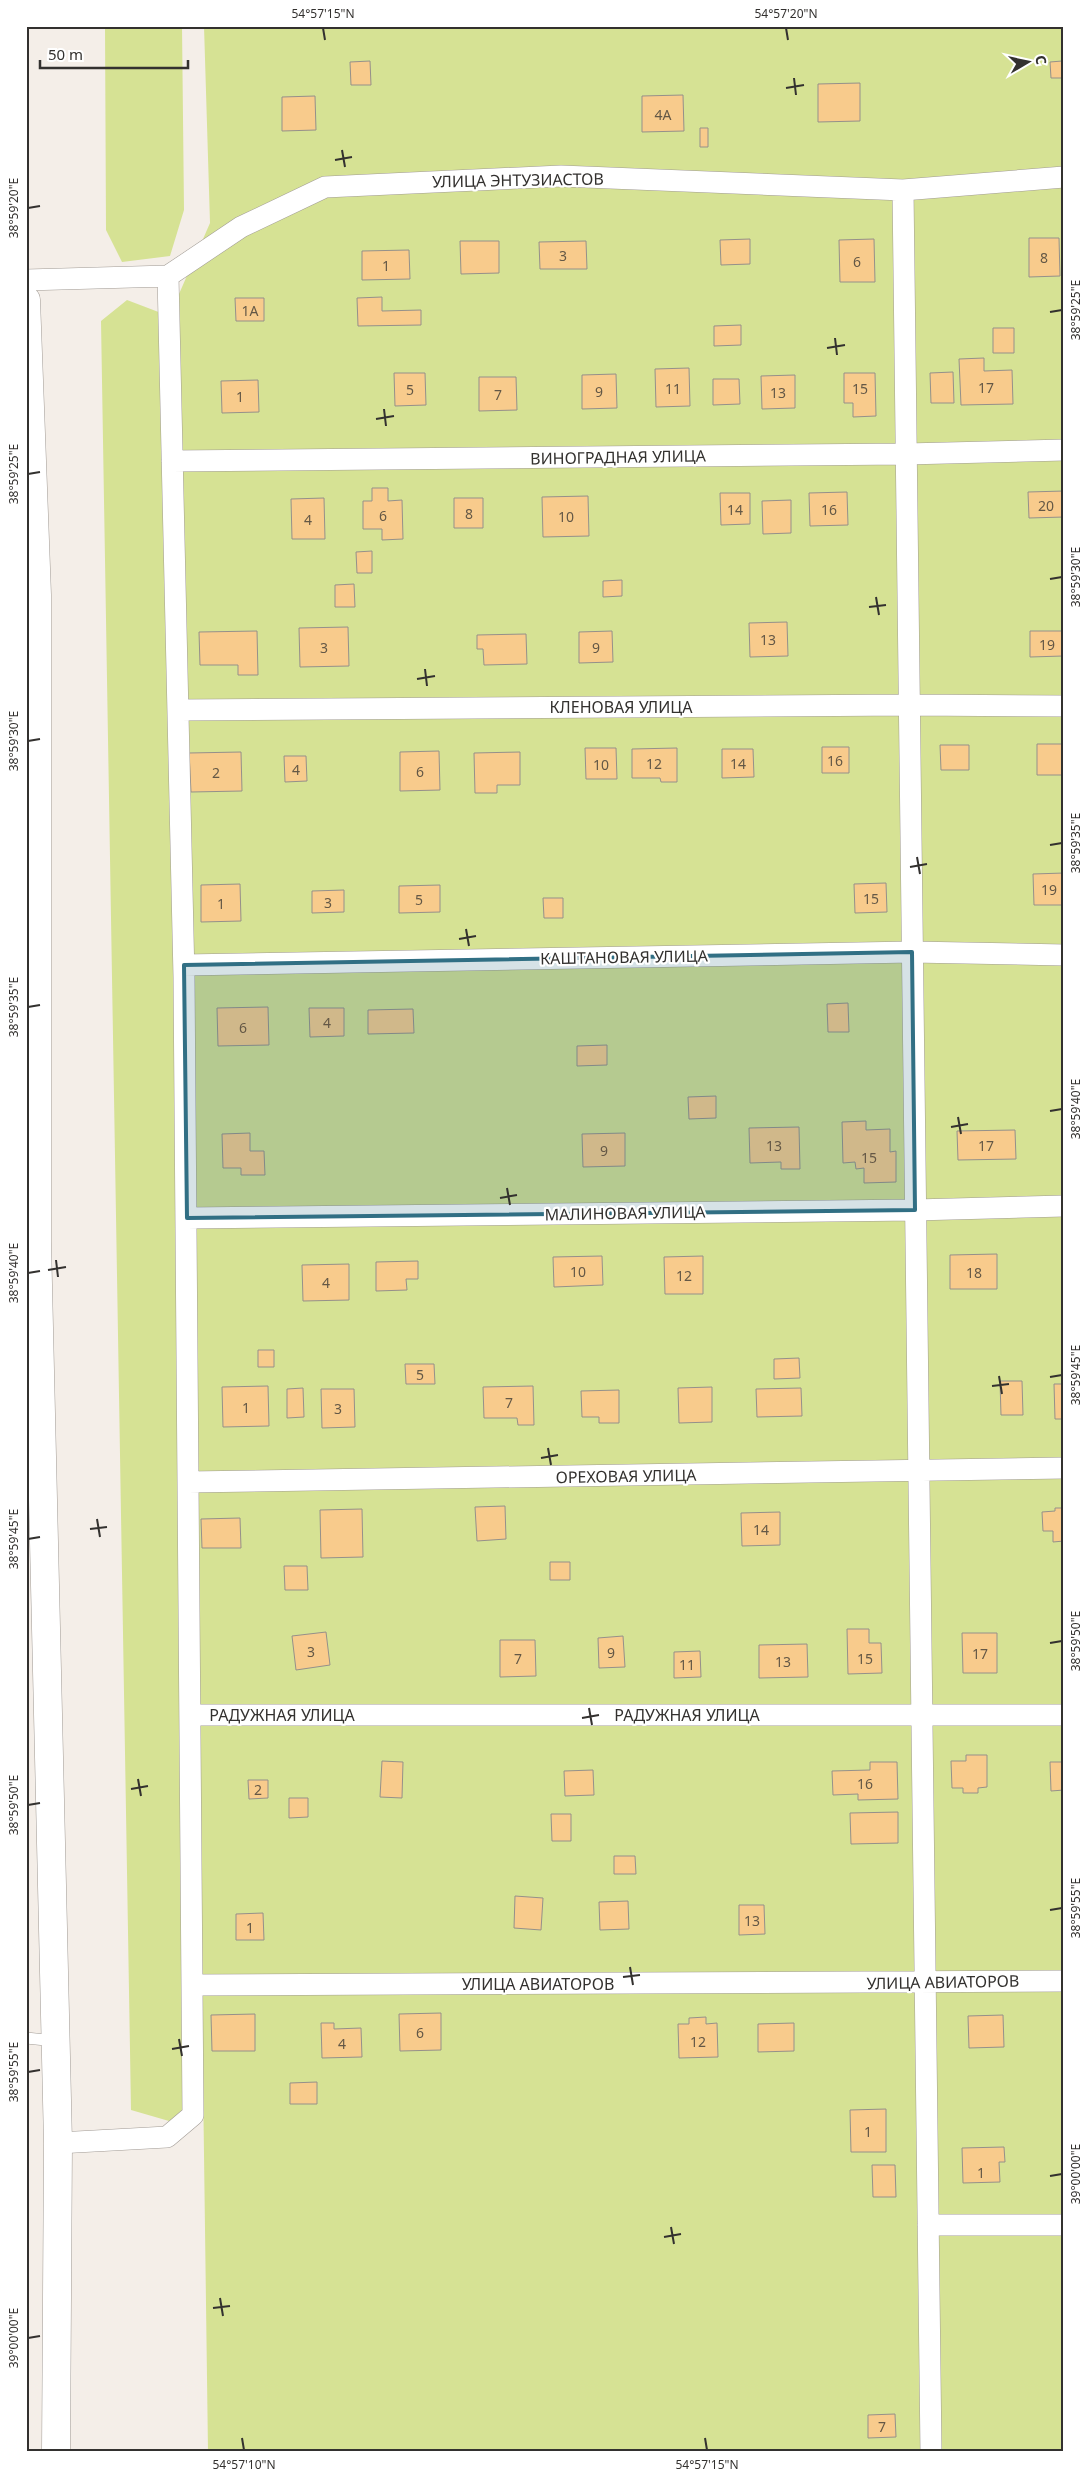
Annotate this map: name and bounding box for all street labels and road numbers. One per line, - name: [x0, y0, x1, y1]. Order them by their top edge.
- street label: УЛИЦА ЭНТУЗИАСТОВ: [432, 168, 604, 192]
- street label: ВИНОГРАДНАЯ УЛИЦА: [530, 444, 707, 470]
- street label: КЛЕНОВАЯ УЛИЦА: [550, 696, 693, 718]
- street label: КАШТАНОВАЯ УЛИЦА: [540, 945, 709, 969]
- street label: МАЛИНОВАЯ УЛИЦА: [544, 1201, 706, 1225]
- street label: ОРЕХОВАЯ УЛИЦА: [555, 1464, 697, 1488]
- street label: РАДУЖНАЯ УЛИЦА: [209, 1704, 355, 1726]
- street label: РАДУЖНАЯ УЛИЦА: [614, 1704, 760, 1726]
- street label: УЛИЦА АВИАТОРОВ: [866, 1970, 1020, 1994]
- street label: УЛИЦА АВИАТОРОВ: [462, 1973, 614, 1995]

